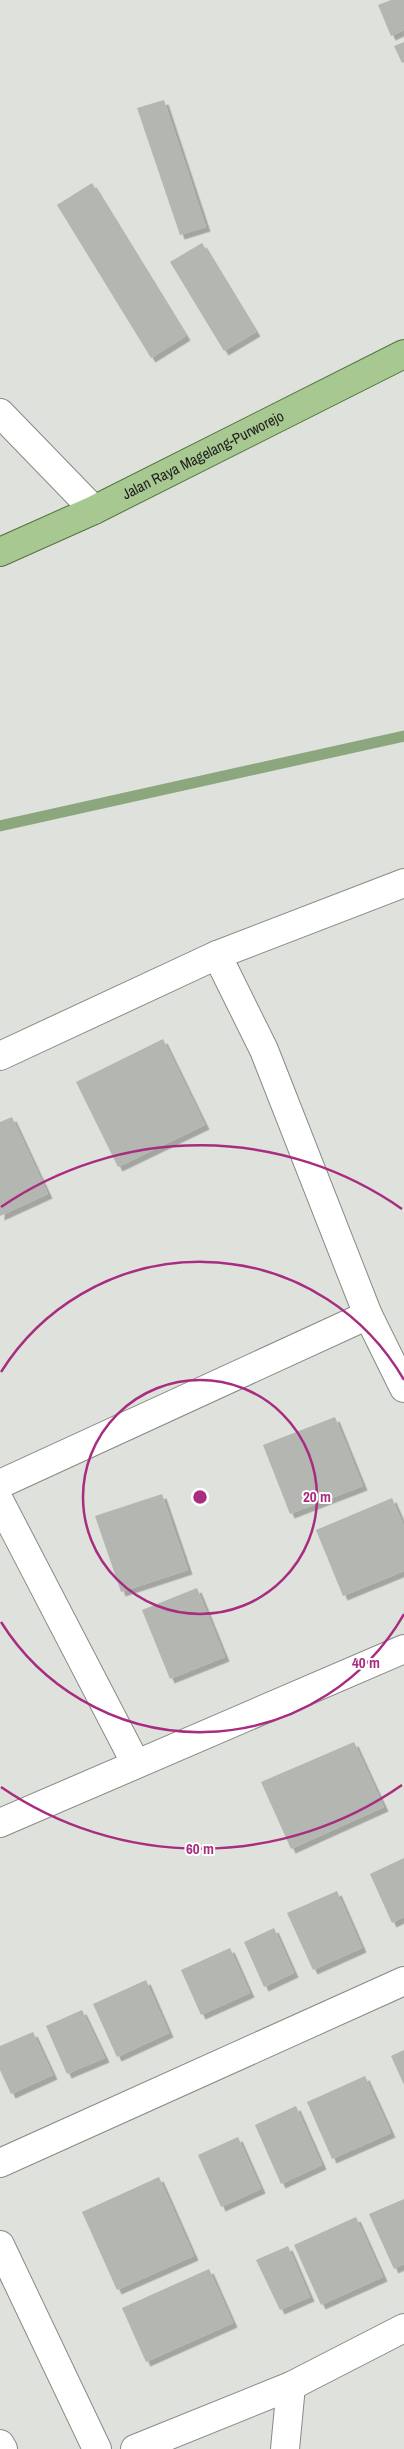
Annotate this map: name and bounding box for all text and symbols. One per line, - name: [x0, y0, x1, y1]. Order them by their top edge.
- street label: Jalan Raya Magelang-Purworejo: [118, 405, 287, 504]
- text: 20 m: [303, 1486, 331, 1507]
- centre of rings: [191, 1488, 209, 1506]
- text: 40 m: [352, 1652, 380, 1673]
- text: 60 m: [186, 1838, 214, 1859]

